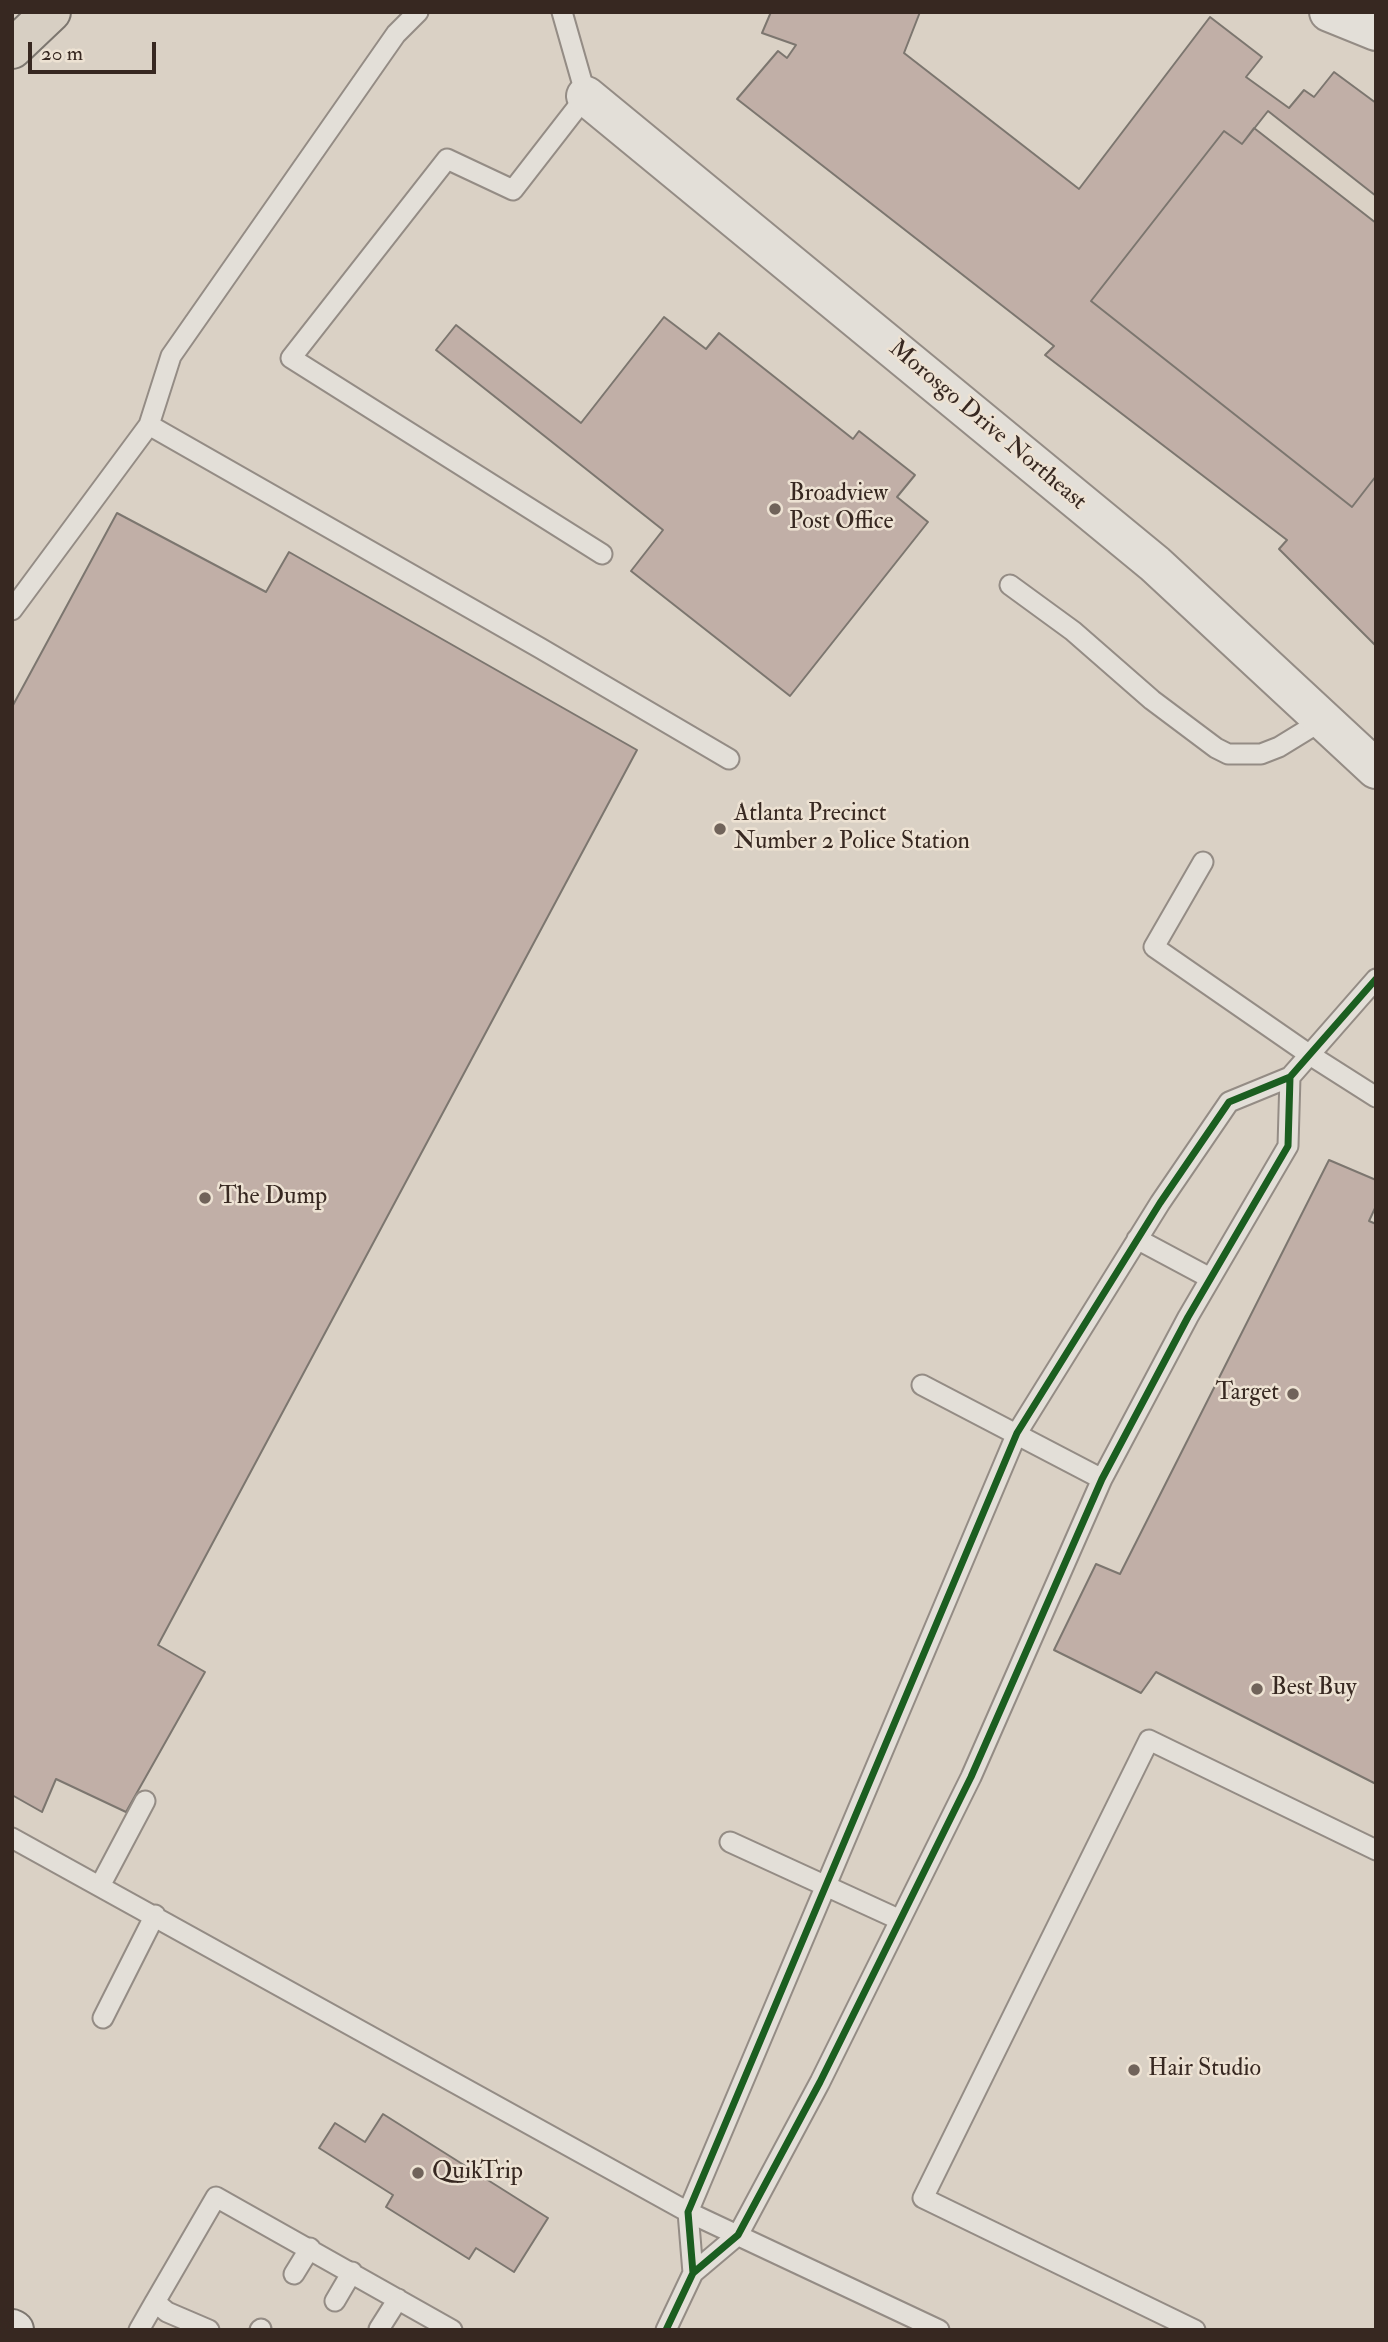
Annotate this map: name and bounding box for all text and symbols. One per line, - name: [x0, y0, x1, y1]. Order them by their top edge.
- scale bar: [32, 28, 159, 72]
- text: 20 m: [41, 40, 83, 67]
- street label: Morosgo Drive Northeast: [882, 335, 1092, 517]
- place label: Broadview Post Office: [789, 481, 894, 537]
- marker: Broadview Post Office: [767, 501, 783, 517]
- place label: Atlanta Precinct Number 2 Police Station: [734, 801, 970, 857]
- marker: Atlanta Precinct Number 2 Police Station: [712, 821, 728, 837]
- place label: The Dump: [219, 1184, 327, 1212]
- marker: The Dump: [197, 1190, 213, 1206]
- place label: Target: [1216, 1380, 1279, 1408]
- marker: Target: [1285, 1386, 1301, 1402]
- place label: Best Buy: [1271, 1675, 1357, 1703]
- marker: Best Buy: [1249, 1681, 1265, 1697]
- place label: Hair Studio: [1148, 2056, 1261, 2084]
- marker: Hair Studio: [1126, 2062, 1142, 2078]
- place label: QuikTrip: [432, 2159, 523, 2187]
- marker: QuikTrip: [410, 2165, 426, 2181]

